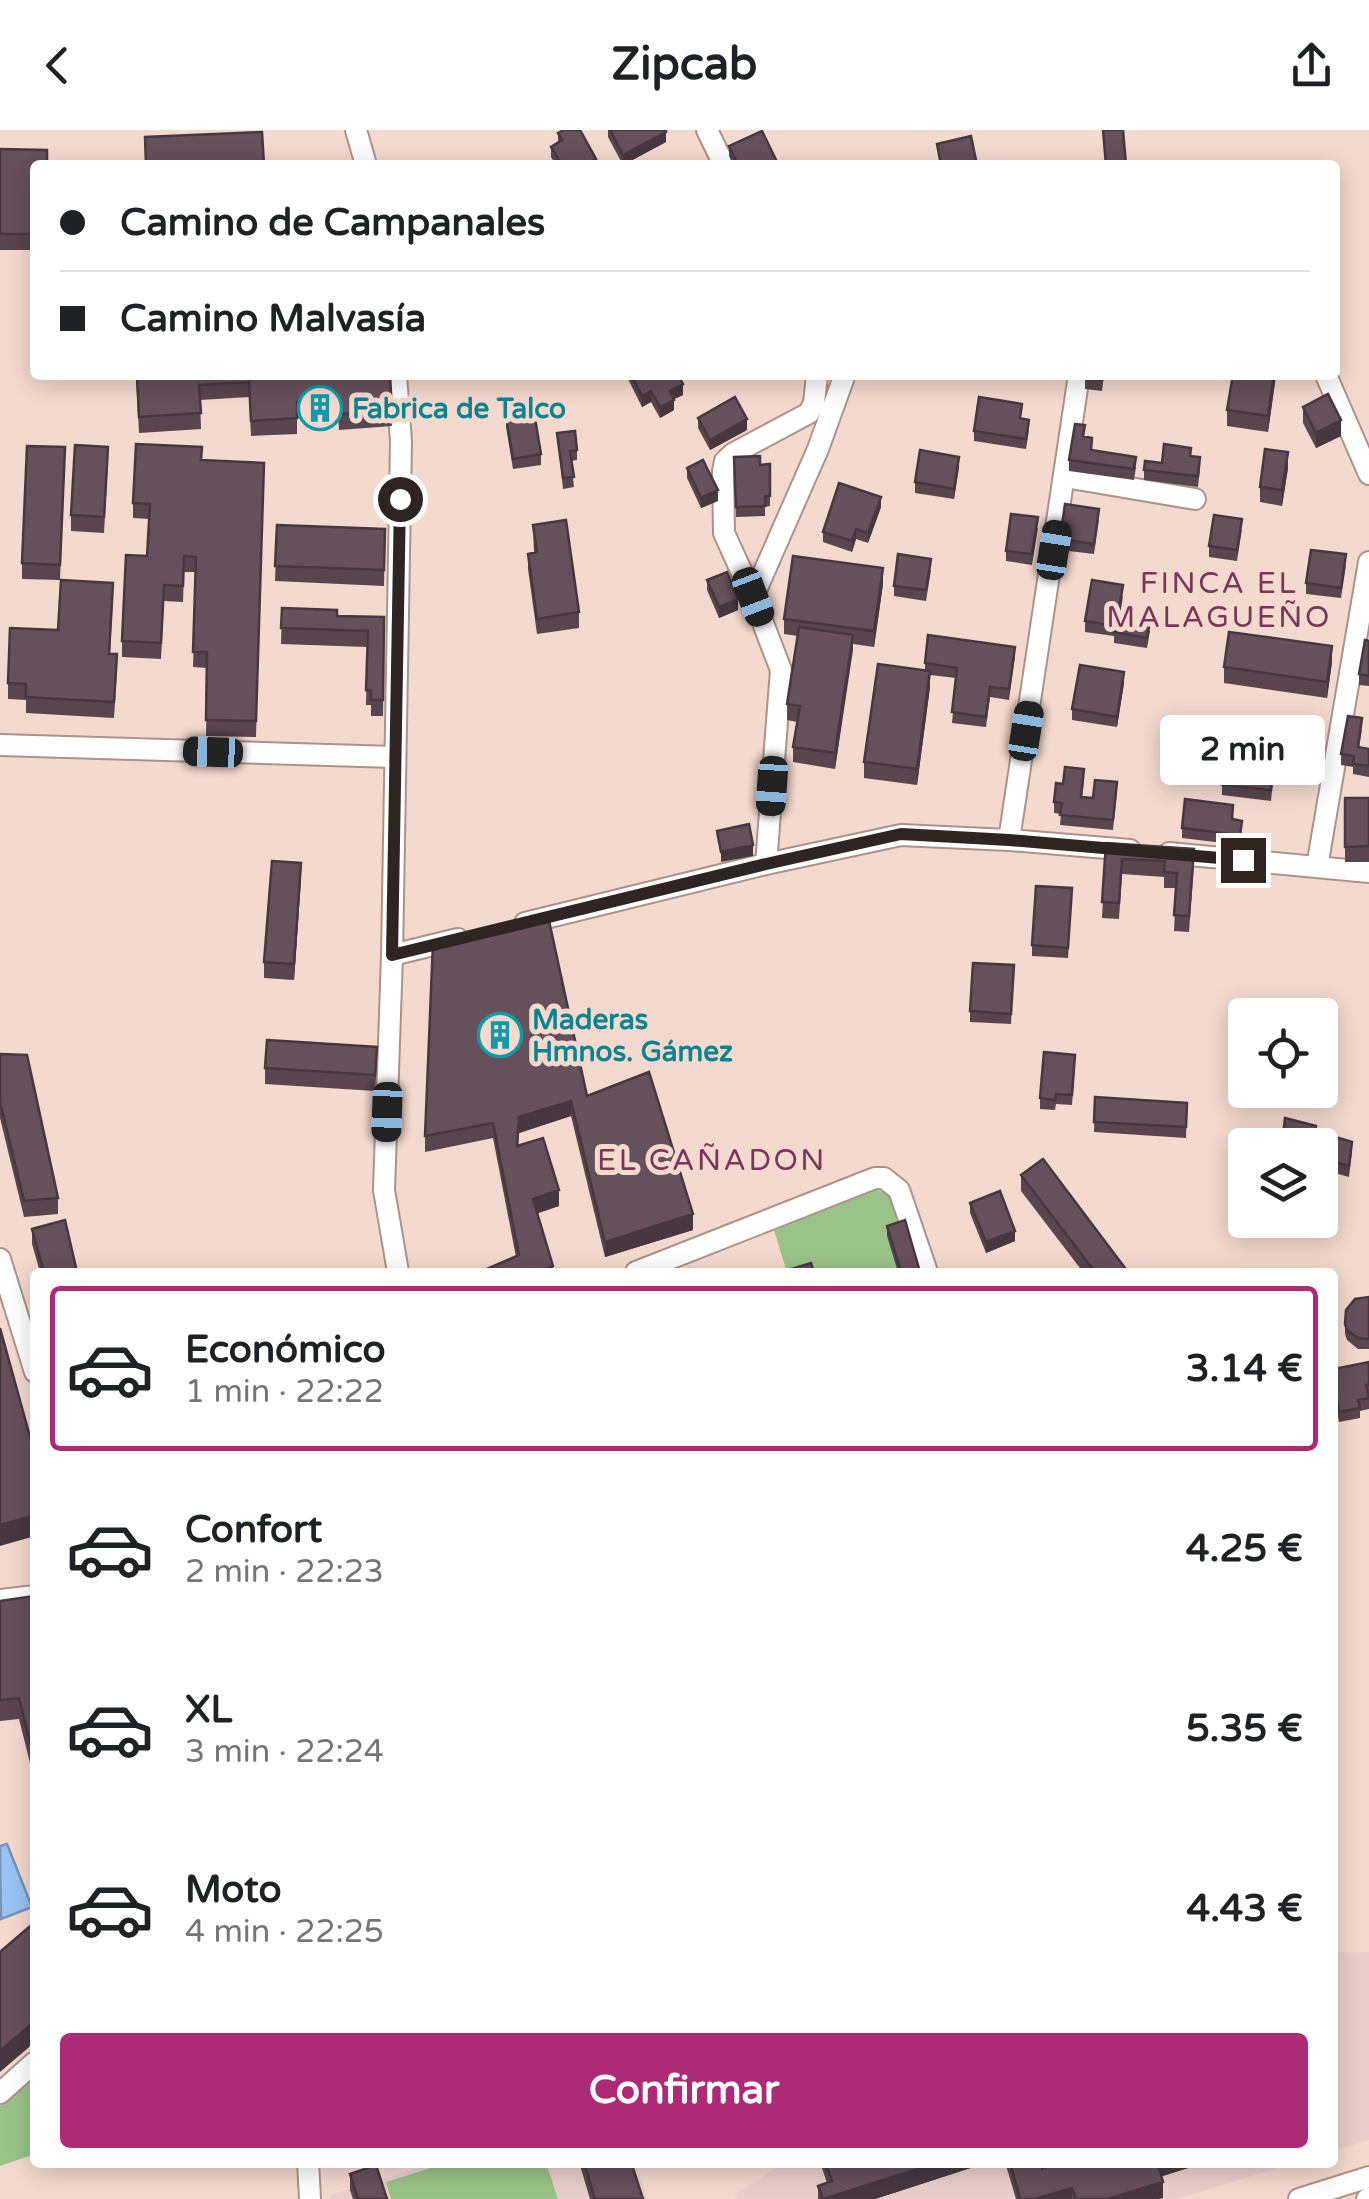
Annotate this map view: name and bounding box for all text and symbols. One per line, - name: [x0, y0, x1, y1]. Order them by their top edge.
- icon: back: [30, 38, 85, 93]
- text: Zipcab: [612, 38, 757, 92]
- icon: share: [1284, 38, 1339, 93]
- text: Camino de Campanales: [120, 200, 545, 246]
- text: Camino Malvasía: [120, 296, 426, 342]
- building icon: Fabrica de Talco: [297, 385, 343, 431]
- place label: Fabrica de Talco: [352, 392, 566, 426]
- route start: [378, 477, 423, 522]
- car: [1034, 518, 1074, 582]
- car: [728, 564, 778, 630]
- district label: FINCA EL MALAGUEÑO: [1106, 565, 1332, 636]
- car: [1006, 699, 1046, 763]
- callout: 2 min: [1160, 715, 1326, 785]
- text: 2 min: [1200, 731, 1285, 769]
- car: [182, 736, 244, 768]
- car: [755, 755, 789, 817]
- route end: [1221, 838, 1266, 883]
- map controls: [1228, 998, 1338, 1238]
- button: locate: [1228, 998, 1338, 1108]
- place label: Maderas Hmnos. Gámez: [532, 1003, 733, 1069]
- building icon: Maderas Hmnos. Gámez: [477, 1012, 523, 1058]
- car: [371, 1081, 403, 1143]
- button: layers: [1228, 1128, 1338, 1238]
- district label: EL CAÑADON: [597, 1142, 827, 1179]
- icon: car: [65, 1324, 155, 1414]
- text: Económico: [185, 1327, 386, 1373]
- text: 3.14 €: [1186, 1346, 1303, 1392]
- text: 1 min · 22:22: [185, 1373, 384, 1411]
- icon: car: [65, 1504, 155, 1594]
- text: Confort: [185, 1507, 322, 1553]
- text: 4.25 €: [1186, 1526, 1303, 1572]
- text: 2 min · 22:23: [185, 1553, 384, 1591]
- icon: car: [65, 1684, 155, 1774]
- text: XL: [185, 1687, 232, 1733]
- text: 5.35 €: [1186, 1706, 1303, 1752]
- text: 3 min · 22:24: [185, 1733, 384, 1771]
- icon: car: [65, 1864, 155, 1954]
- text: Moto: [185, 1867, 281, 1913]
- text: 4.43 €: [1186, 1886, 1303, 1932]
- text: 4 min · 22:25: [185, 1913, 384, 1951]
- button: Confirmar: [60, 2033, 1308, 2148]

